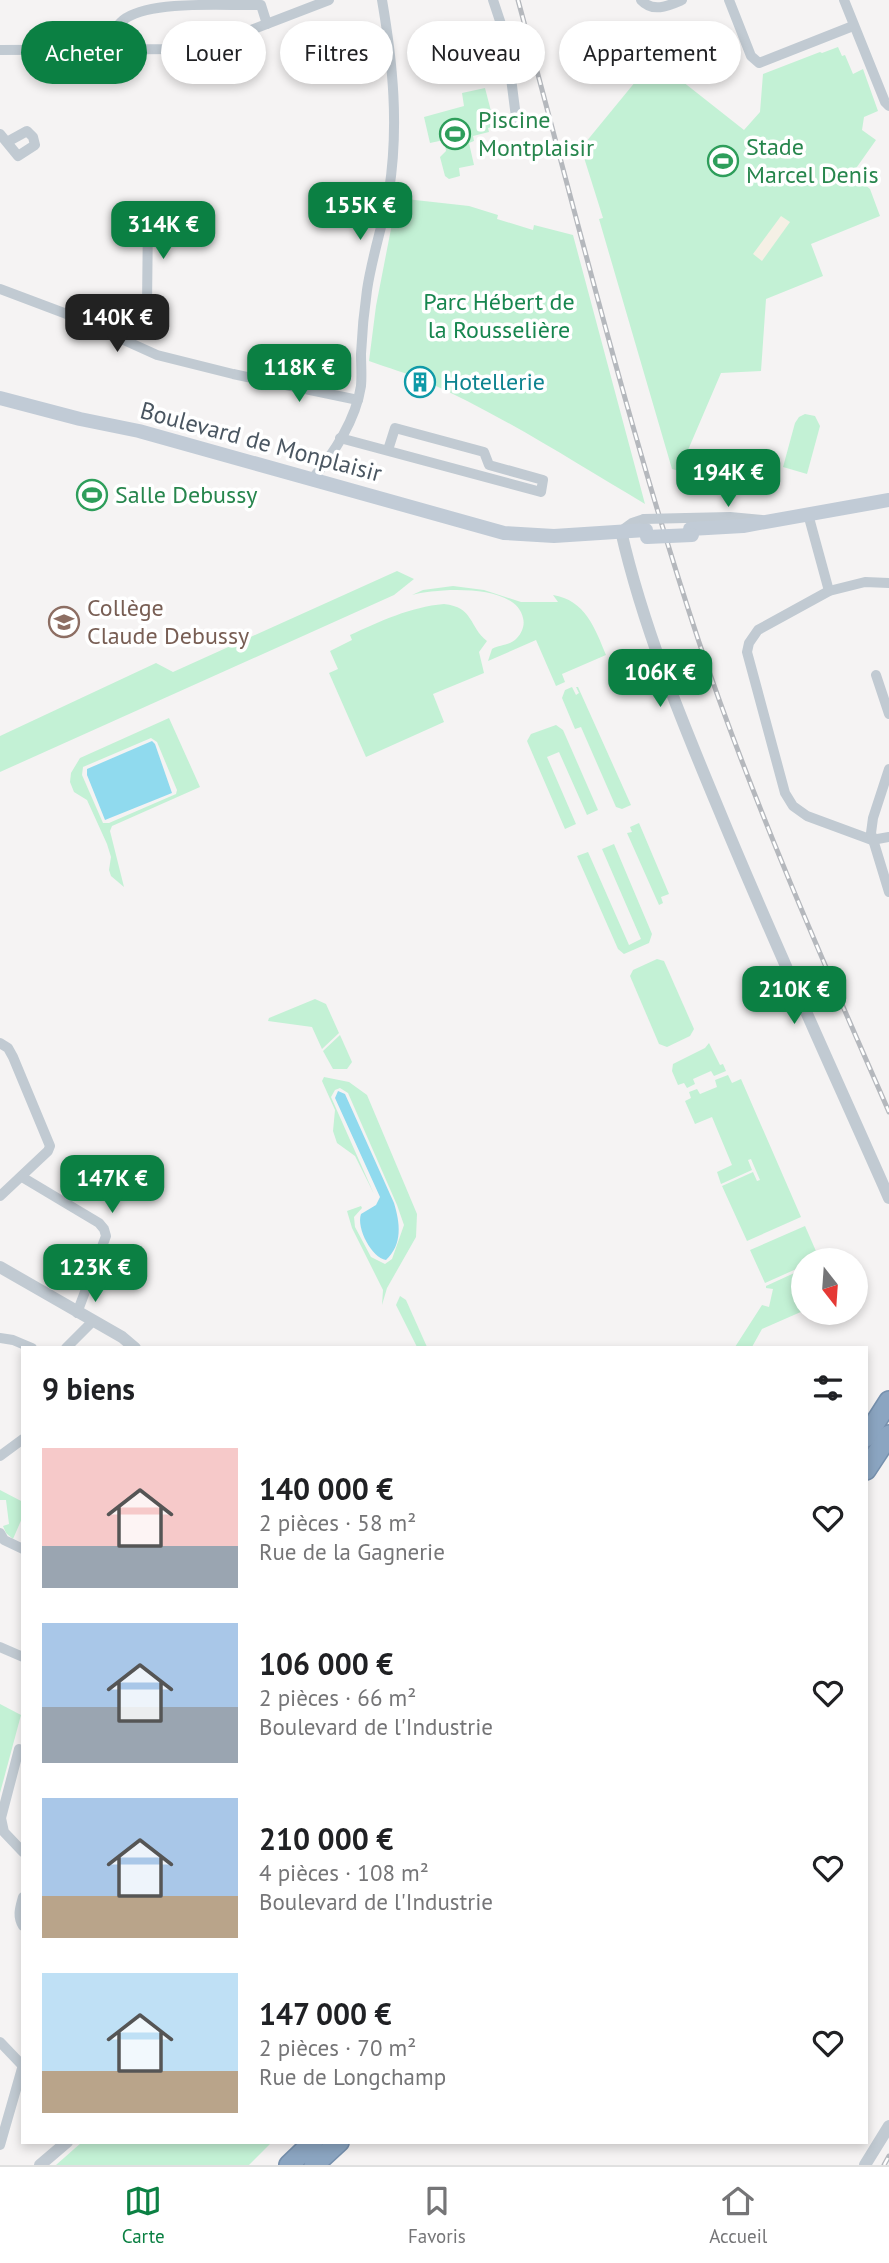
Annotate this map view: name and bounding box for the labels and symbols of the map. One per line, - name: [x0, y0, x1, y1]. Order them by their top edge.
- place label: Piscine Montplaisir: [478, 104, 594, 163]
- sports icon: Piscine Montplaisir: [438, 117, 472, 151]
- place label: Stade Marcel Denis: [746, 131, 878, 190]
- sports icon: Stade Marcel Denis: [706, 144, 740, 178]
- pin: 155K €: [303, 182, 417, 242]
- pin: 314K €: [106, 202, 220, 261]
- park label: Parc Hébert de la Rousselière: [423, 286, 575, 345]
- pin: 140K €: [60, 294, 174, 354]
- pin: 118K €: [242, 344, 356, 404]
- building icon: Hotellerie: [403, 365, 437, 399]
- place label: Hotellerie: [443, 366, 545, 397]
- street label: Boulevard de Monplaisir: [137, 394, 385, 489]
- pin: 194K €: [671, 449, 785, 509]
- sports icon: Salle Debussy: [75, 478, 109, 512]
- place label: Salle Debussy: [115, 479, 257, 510]
- place label: Collège Claude Debussy: [87, 592, 249, 651]
- school or university icon: Collège Claude Debussy: [47, 605, 81, 639]
- pin: 106K €: [603, 650, 717, 709]
- pin: 210K €: [737, 967, 851, 1026]
- pin: 147K €: [55, 1156, 169, 1215]
- pin: 123K €: [38, 1244, 152, 1304]
- north arrow: [791, 1248, 868, 1325]

